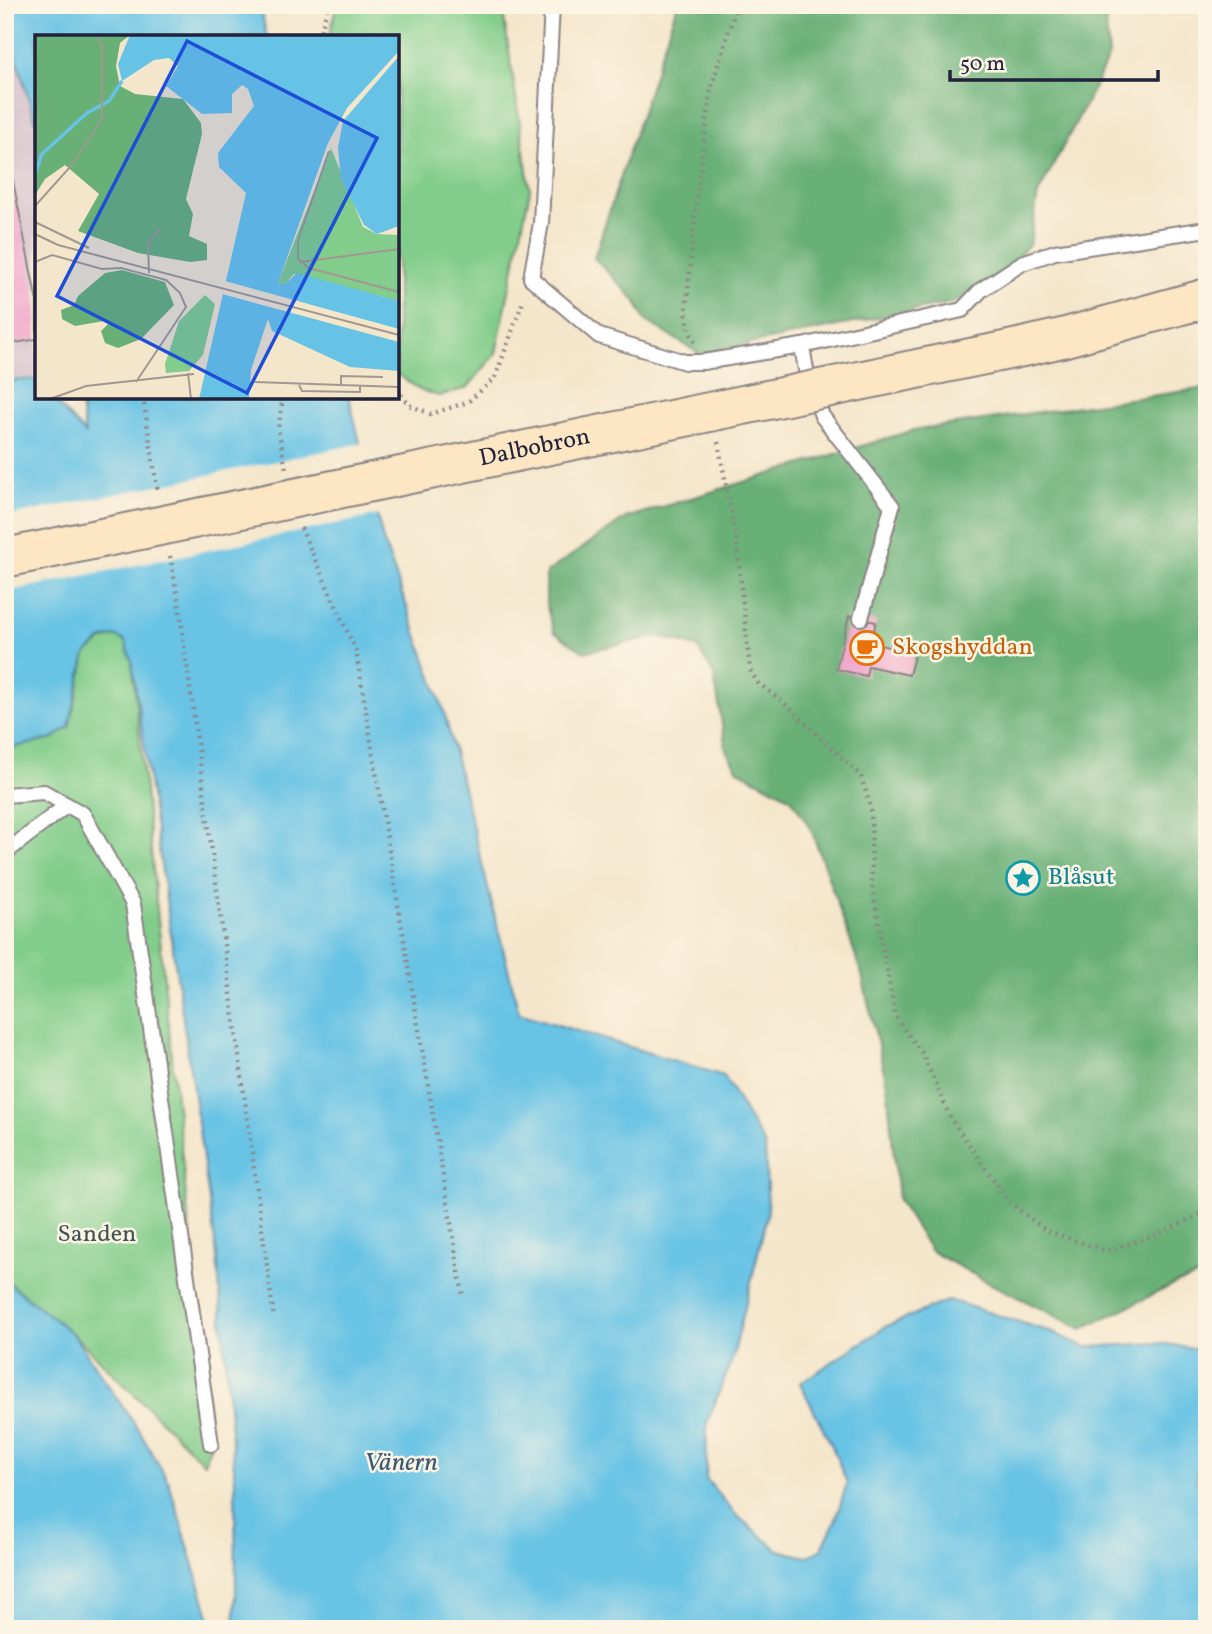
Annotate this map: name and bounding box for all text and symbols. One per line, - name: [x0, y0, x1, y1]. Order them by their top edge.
- inset map: [35, 35, 399, 399]
- scale bar: [950, 38, 1158, 82]
- text: 50 m: [960, 50, 1005, 79]
- street label: Dalbobron: [476, 420, 593, 476]
- cafe icon: Skogshyddan: [848, 629, 886, 667]
- place label: Skogshyddan: [892, 631, 1033, 665]
- place icon: Blåsut: [1004, 859, 1042, 897]
- place label: Blåsut: [1048, 861, 1114, 895]
- park label: Sanden: [58, 1218, 136, 1252]
- water label: Vänern: [364, 1445, 438, 1481]

